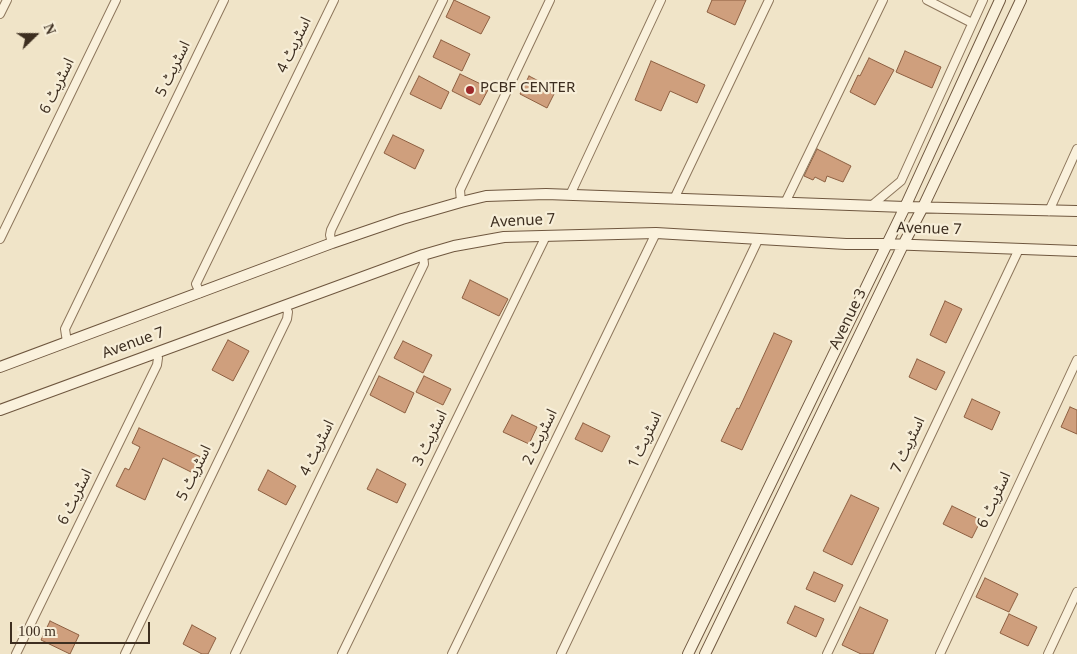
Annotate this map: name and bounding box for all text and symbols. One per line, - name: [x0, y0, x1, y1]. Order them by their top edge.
- north arrow: [10, 10, 60, 60]
- street label: اسٹریٹ 4: [275, 15, 317, 77]
- text: N: [41, 22, 58, 37]
- street label: اسٹریٹ 5: [154, 39, 196, 101]
- street label: اسٹریٹ 6: [38, 56, 80, 118]
- place label: PCBF CENTER: [480, 81, 575, 99]
- marker: PCBF CENTER: [464, 84, 476, 96]
- street label: Avenue 7: [490, 212, 556, 234]
- street label: Avenue 7: [896, 221, 962, 241]
- street label: Avenue 3: [828, 287, 872, 353]
- street label: Avenue 7: [100, 325, 168, 365]
- street label: اسٹریٹ 2: [521, 407, 563, 469]
- street label: اسٹریٹ 3: [411, 408, 453, 470]
- street label: اسٹریٹ 1: [626, 410, 668, 472]
- street label: اسٹریٹ 7: [889, 415, 931, 477]
- street label: اسٹریٹ 4: [298, 418, 340, 480]
- street label: اسٹریٹ 5: [175, 443, 217, 505]
- street label: اسٹریٹ 6: [56, 467, 98, 529]
- street label: اسٹریٹ 6: [975, 470, 1017, 532]
- scale bar: [12, 612, 152, 644]
- text: 100 m: [18, 623, 56, 639]

